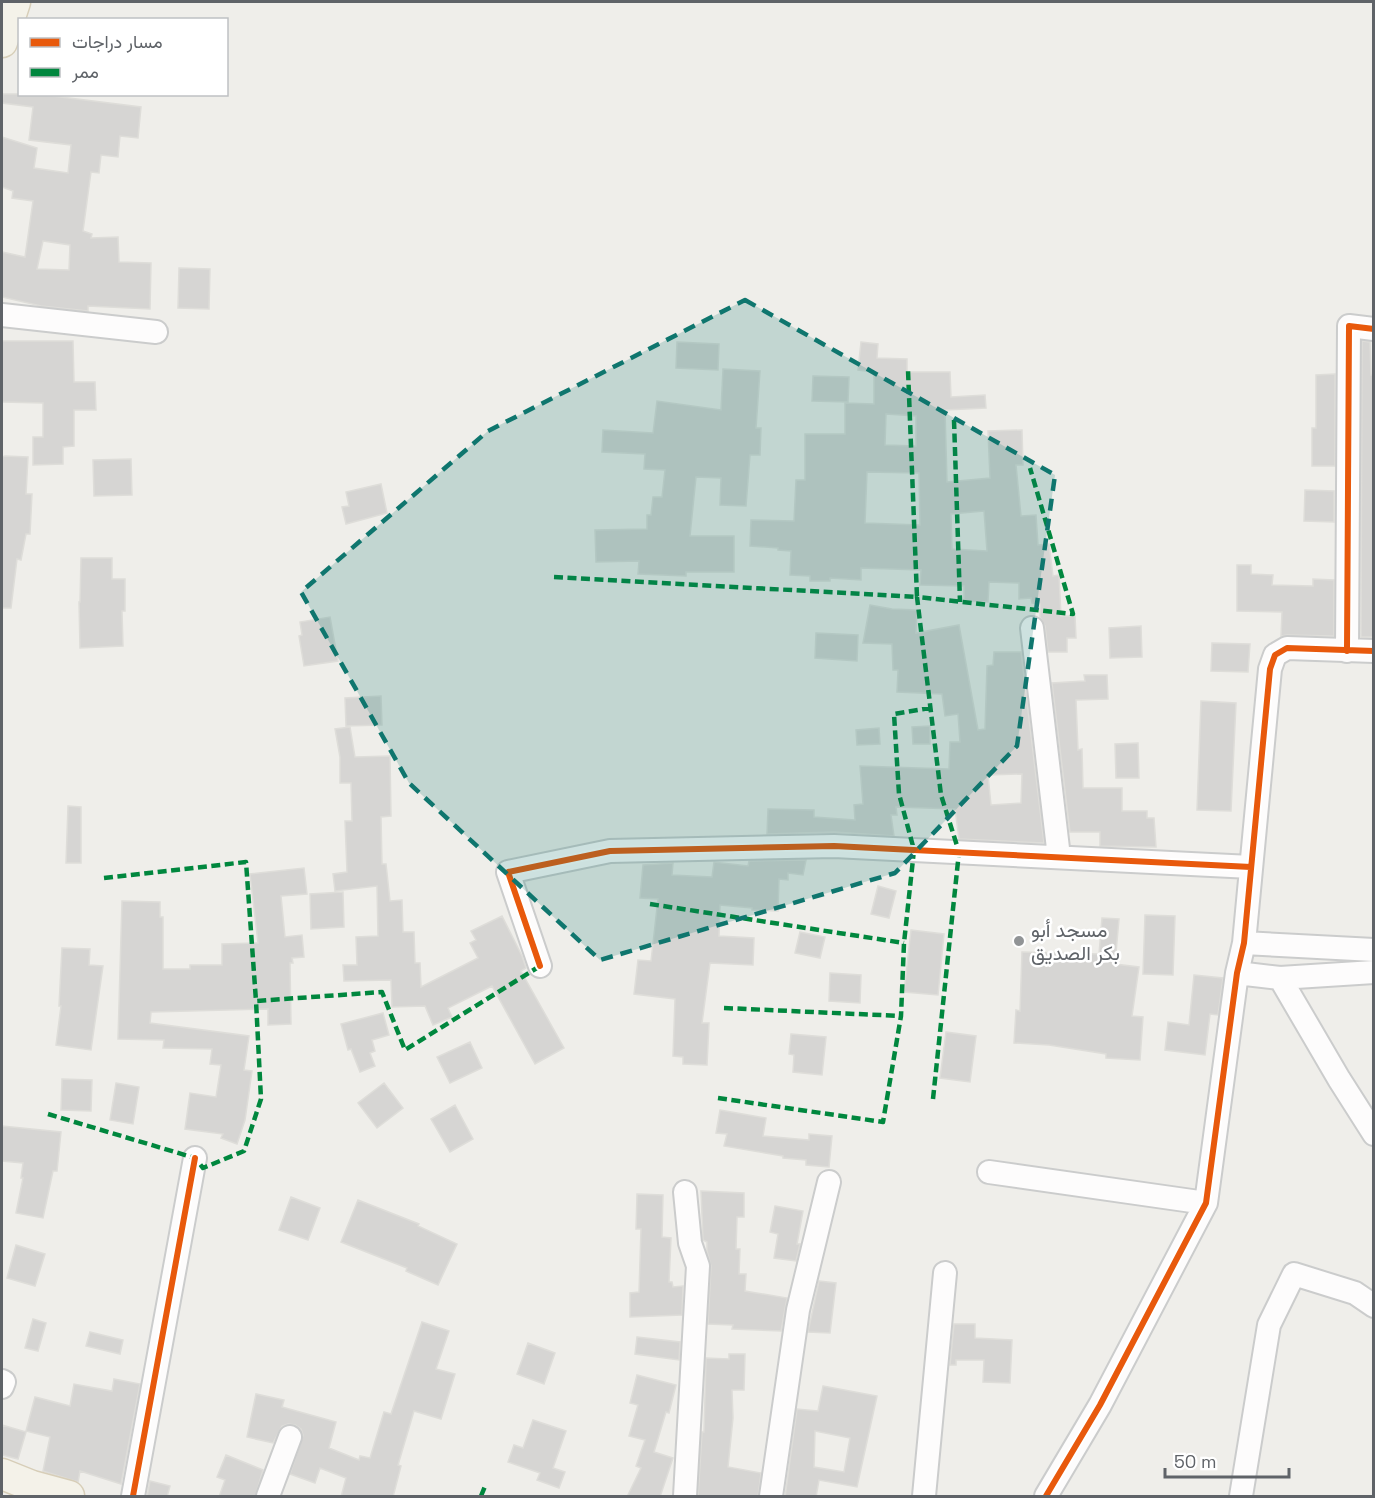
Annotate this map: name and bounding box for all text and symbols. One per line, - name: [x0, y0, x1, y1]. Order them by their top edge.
- legend: [18, 18, 228, 96]
- text: مسار دراجات: [72, 30, 163, 53]
- text: ممر: [71, 60, 99, 83]
- place label: مسجد أبو بكر الصديق: [1031, 917, 1120, 966]
- marker: مسجد أبو بكر الصديق: [1012, 934, 1026, 948]
- scale bar: [1165, 1441, 1290, 1479]
- text: 50 m: [1174, 1450, 1216, 1473]

